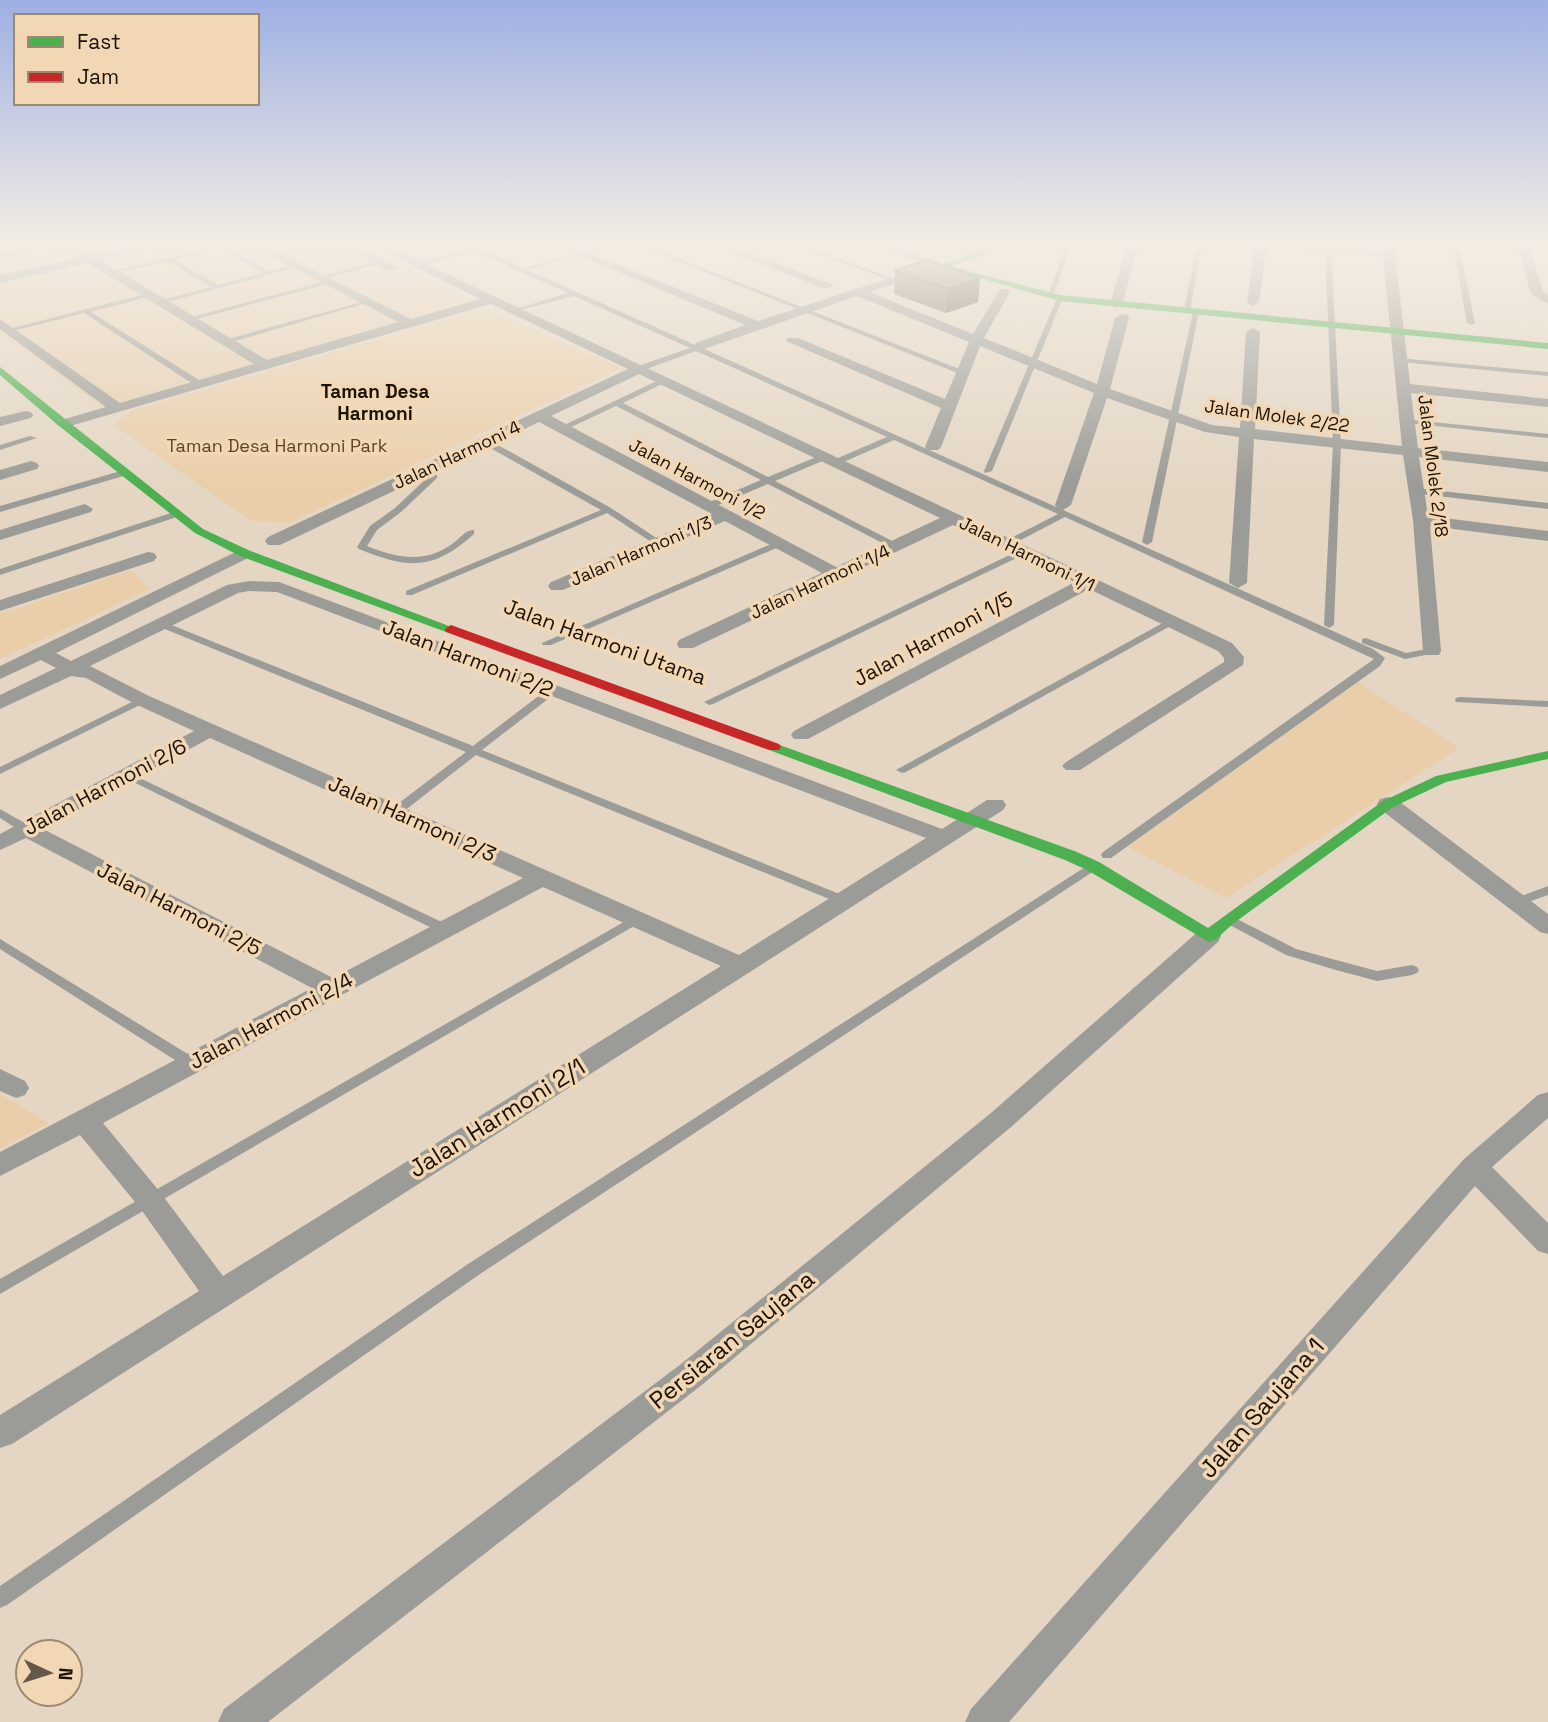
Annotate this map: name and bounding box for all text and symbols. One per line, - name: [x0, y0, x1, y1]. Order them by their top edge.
- legend: [14, 14, 259, 105]
- text: Fast: [77, 28, 121, 55]
- text: Jam: [77, 63, 119, 90]
- district label: Taman Desa Harmoni: [321, 379, 429, 426]
- street label: Jalan Molek 2/18: [1413, 393, 1454, 538]
- street label: Jalan Molek 2/22: [1203, 394, 1351, 437]
- street label: Jalan Harmoni 4: [389, 415, 524, 494]
- street label: Jalan Harmoni 1/2: [625, 433, 770, 524]
- park label: Taman Desa Harmoni Park: [167, 434, 388, 457]
- street label: Jalan Harmoni 1/3: [566, 510, 715, 591]
- street label: Jalan Harmoni 1/1: [956, 511, 1099, 596]
- street label: Jalan Harmoni 1/4: [746, 539, 894, 624]
- street label: Jalan Harmoni 1/5: [848, 585, 1017, 692]
- street label: Jalan Harmoni Utama: [500, 592, 710, 691]
- street label: Jalan Harmoni 2/2: [379, 613, 557, 703]
- street label: Jalan Harmoni 2/6: [19, 732, 191, 841]
- street label: Jalan Harmoni 2/3: [324, 769, 500, 868]
- street label: Jalan Harmoni 2/5: [93, 855, 266, 962]
- street label: Jalan Harmoni 2/4: [184, 966, 357, 1075]
- street label: Jalan Harmoni 2/1: [403, 1051, 591, 1184]
- street label: Persiaran Saujana: [643, 1263, 821, 1416]
- street label: Jalan Saujana 1: [1192, 1331, 1331, 1484]
- north arrow: [14, 1638, 84, 1708]
- text: N: [53, 1667, 78, 1681]

